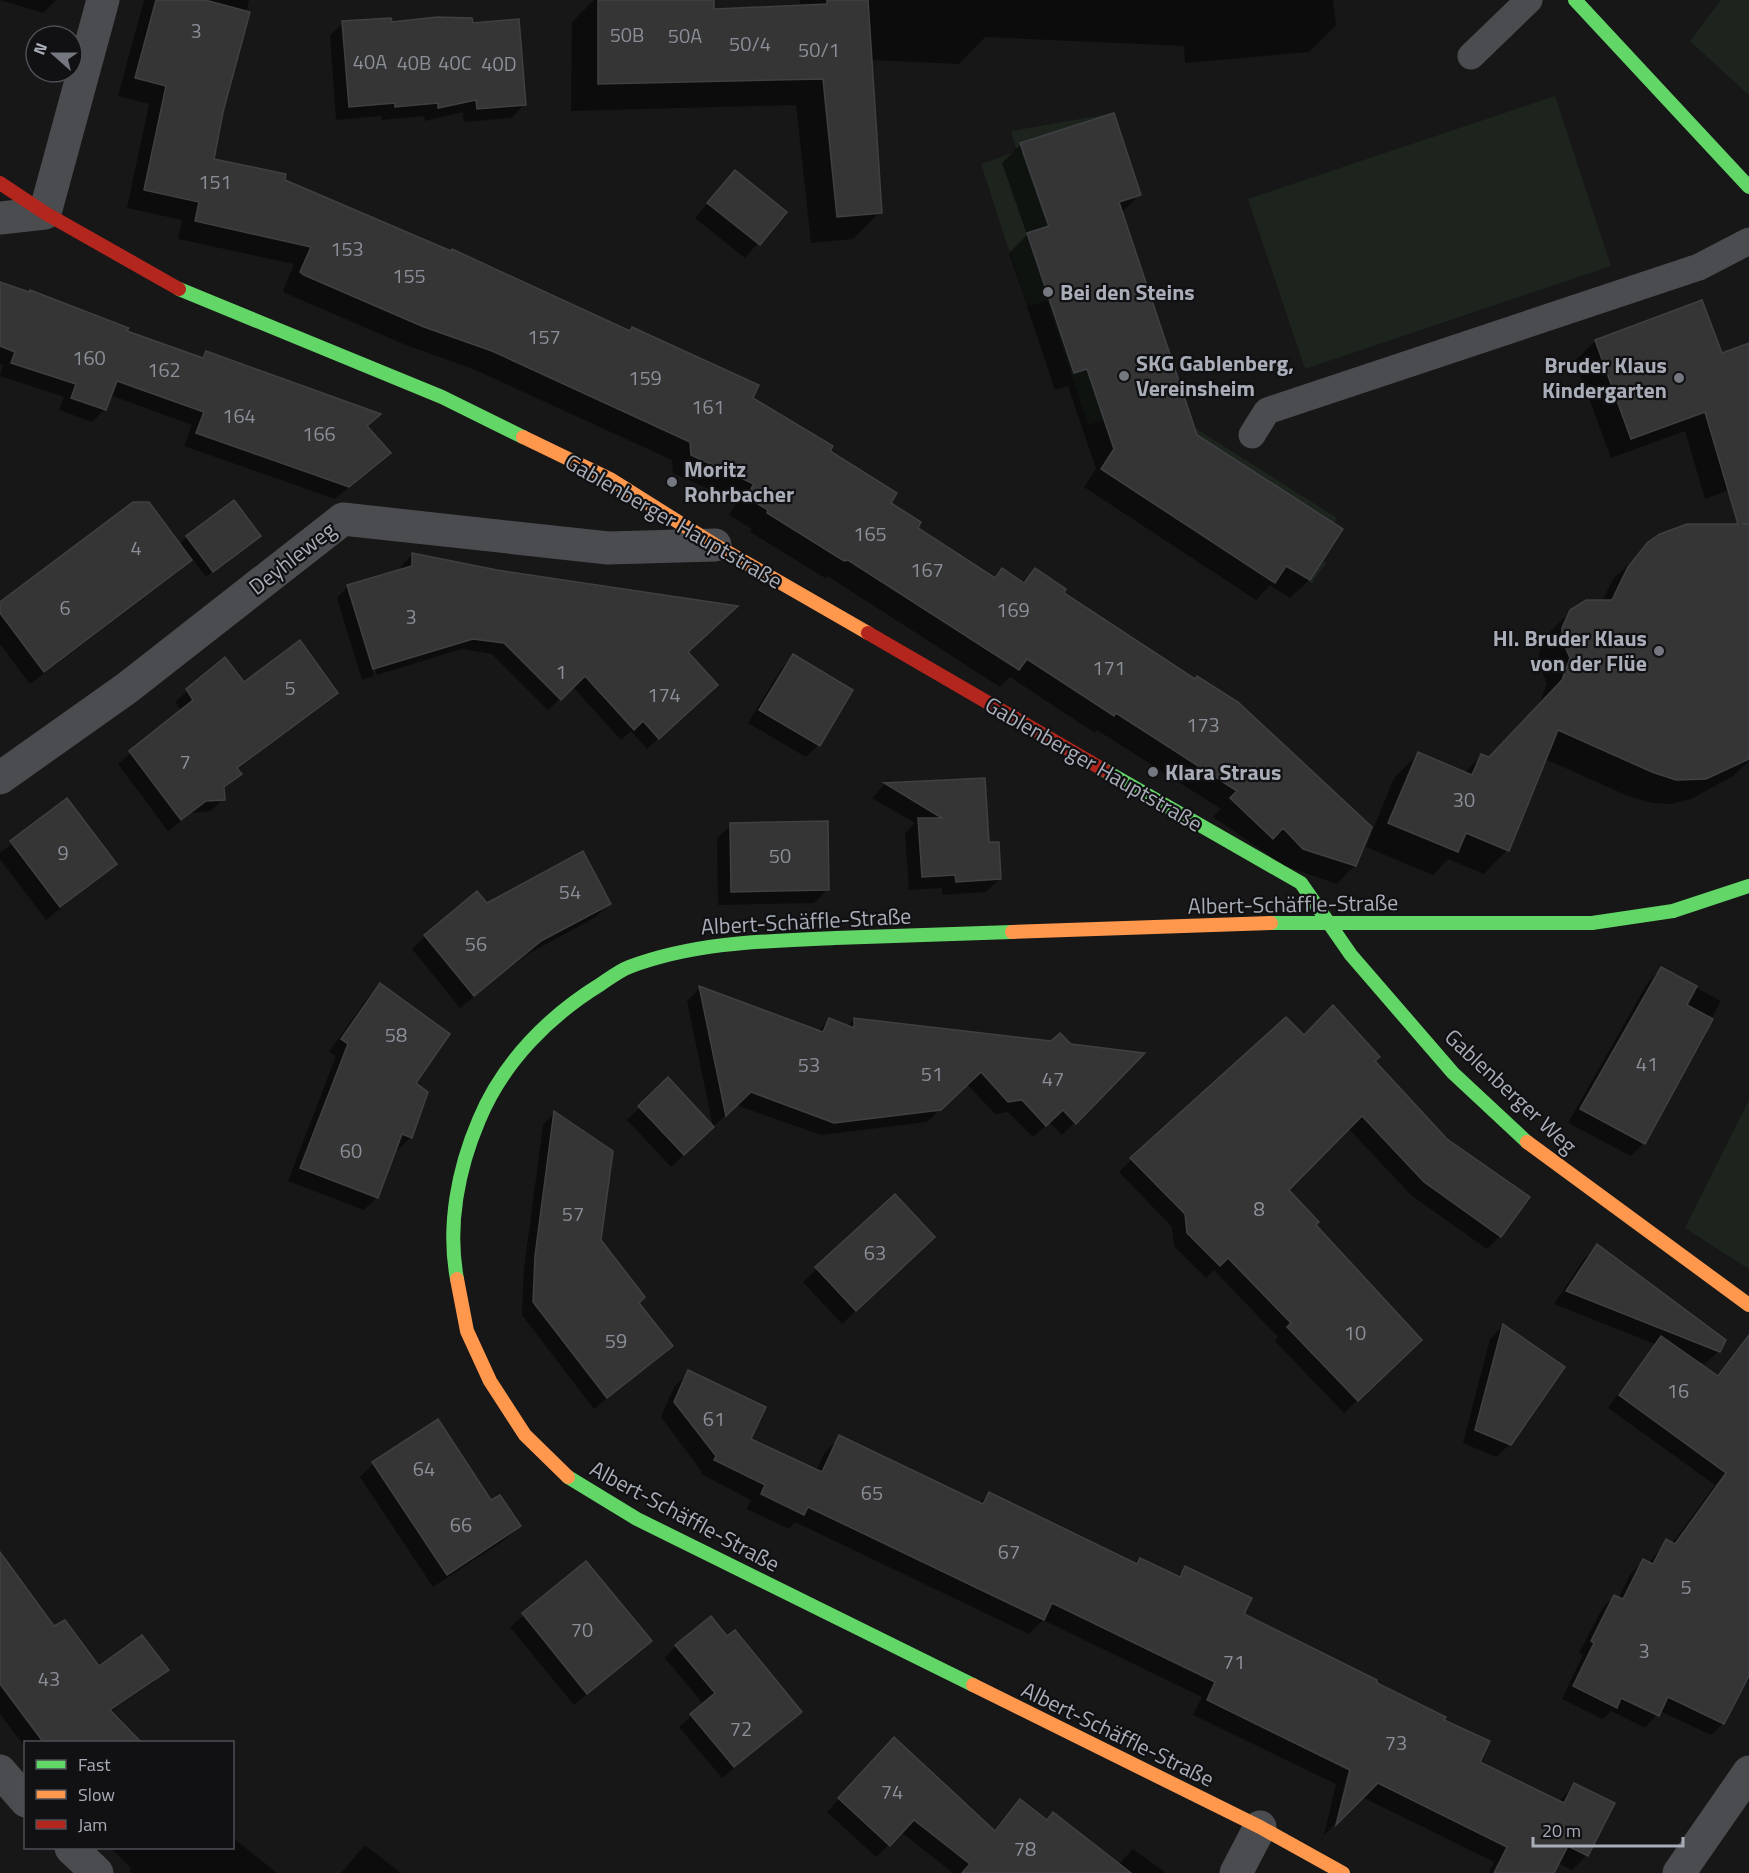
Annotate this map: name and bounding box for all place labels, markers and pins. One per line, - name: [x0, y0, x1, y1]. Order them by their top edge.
- place label: Bei den Steins: [1060, 275, 1195, 309]
- marker: Bei den Steins: [1041, 285, 1055, 299]
- place label: SKG Gablenberg, Vereinsheim: [1136, 346, 1294, 405]
- place label: Bruder Klaus Kindergarten: [1542, 348, 1667, 407]
- marker: SKG Gablenberg, Vereinsheim: [1117, 369, 1131, 383]
- marker: Bruder Klaus Kindergarten: [1672, 371, 1686, 385]
- place label: Moritz Rohrbacher: [684, 452, 794, 511]
- marker: Moritz Rohrbacher: [665, 475, 679, 489]
- place label: Hl. Bruder Klaus von der Flüe: [1493, 621, 1647, 680]
- marker: Hl. Bruder Klaus von der Flüe: [1652, 644, 1666, 658]
- place label: Klara Straus: [1165, 755, 1281, 789]
- marker: Klara Straus: [1146, 765, 1160, 779]

